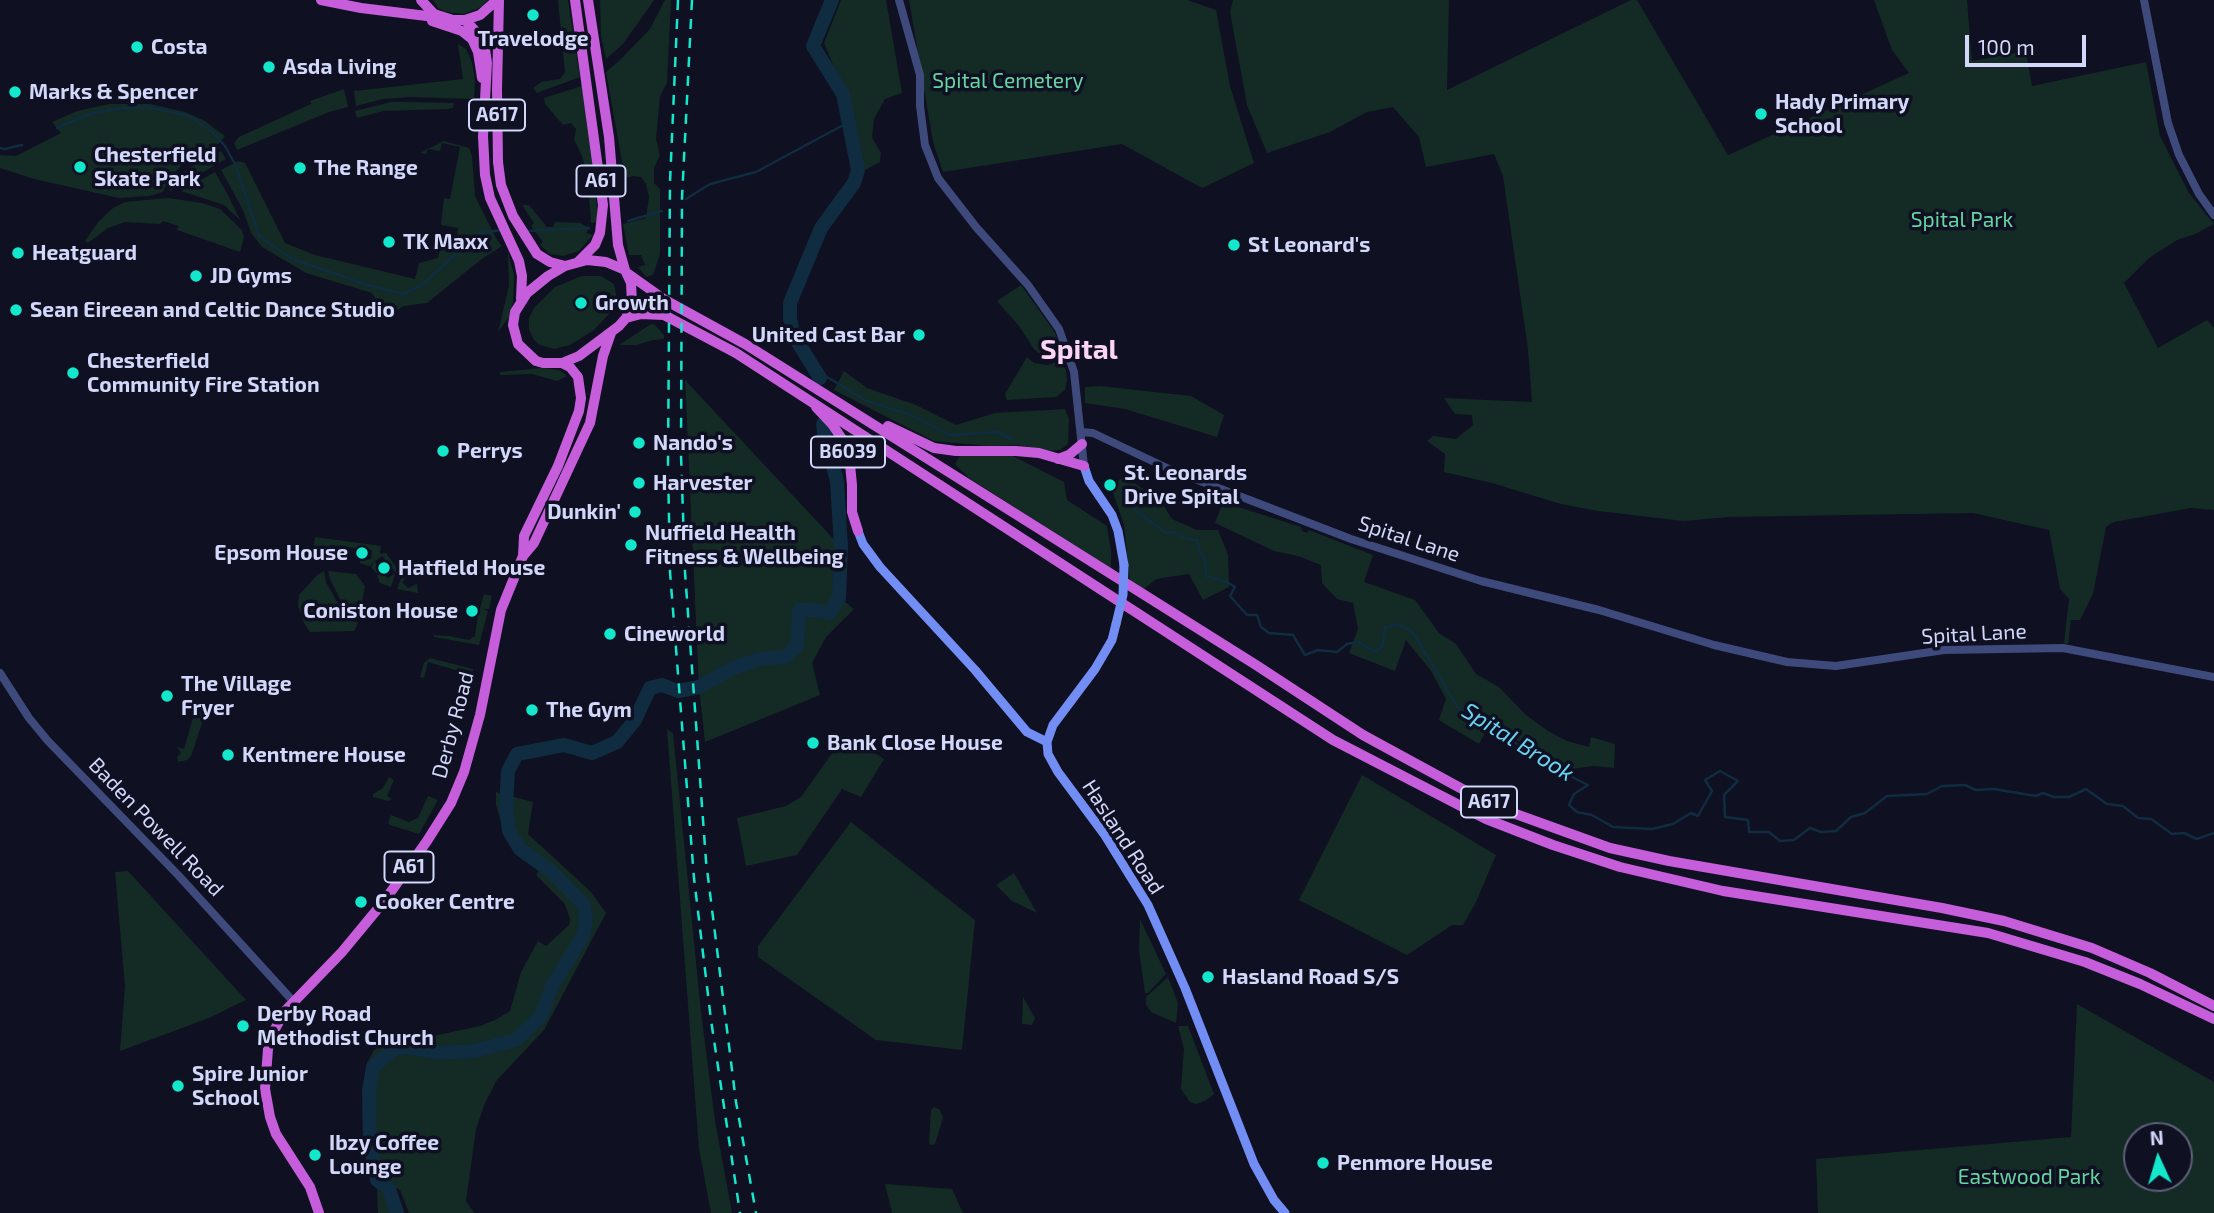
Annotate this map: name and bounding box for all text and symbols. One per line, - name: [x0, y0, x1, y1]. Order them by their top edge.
- marker: Travelodge: [525, 7, 541, 23]
- scale bar: [1969, 21, 2090, 65]
- place label: Travelodge: [477, 26, 589, 52]
- place label: Costa: [151, 34, 207, 60]
- text: 100 m: [1978, 34, 2035, 59]
- marker: Costa: [129, 39, 145, 55]
- place label: Asda Living: [283, 54, 396, 80]
- marker: Asda Living: [261, 59, 277, 75]
- park label: Spital Cemetery: [932, 68, 1084, 94]
- place label: Marks & Spencer: [29, 79, 198, 105]
- marker: Marks & Spencer: [7, 84, 23, 100]
- place label: Hady Primary School: [1775, 89, 1910, 139]
- road number: A617: [469, 99, 525, 130]
- marker: Hady Primary School: [1753, 106, 1769, 122]
- place label: Chesterfield Skate Park: [94, 142, 217, 192]
- place label: The Range: [314, 155, 418, 181]
- marker: Chesterfield Skate Park: [72, 159, 88, 175]
- marker: The Range: [292, 160, 308, 176]
- road number: A61: [576, 166, 626, 196]
- park label: Spital Park: [1911, 207, 2013, 233]
- place label: TK Maxx: [403, 229, 488, 255]
- place label: St Leonard's: [1248, 232, 1370, 258]
- marker: TK Maxx: [381, 234, 397, 250]
- marker: St Leonard's: [1226, 237, 1242, 253]
- place label: Heatguard: [32, 240, 137, 266]
- marker: Heatguard: [10, 245, 26, 261]
- place label: JD Gyms: [210, 263, 292, 289]
- marker: JD Gyms: [188, 268, 204, 284]
- place label: Growth: [595, 290, 669, 316]
- marker: Growth: [573, 295, 589, 311]
- place label: Sean Eireean and Celtic Dance Studio: [30, 297, 395, 323]
- marker: Sean Eireean and Celtic Dance Studio: [8, 302, 24, 318]
- place label: United Cast Bar: [752, 322, 905, 348]
- marker: United Cast Bar: [911, 327, 927, 343]
- district label: Spital: [1040, 333, 1118, 367]
- place label: Chesterfield Community Fire Station: [87, 348, 320, 398]
- marker: Chesterfield Community Fire Station: [65, 365, 81, 381]
- place label: Nando's: [653, 430, 733, 456]
- marker: Nando's: [631, 435, 647, 451]
- road number: B6039: [811, 436, 885, 467]
- place label: Perrys: [457, 438, 523, 464]
- marker: Perrys: [435, 443, 451, 459]
- place label: St. Leonards Drive Spital: [1124, 460, 1247, 510]
- place label: Harvester: [653, 470, 753, 496]
- marker: Harvester: [631, 475, 647, 491]
- marker: St. Leonards Drive Spital: [1102, 477, 1118, 493]
- place label: Dunkin': [547, 499, 621, 525]
- marker: Dunkin': [627, 504, 643, 520]
- street label: Spital Lane: [1355, 511, 1463, 567]
- place label: Nuffield Health Fitness & Wellbeing: [645, 520, 844, 570]
- marker: Nuffield Health Fitness & Wellbeing: [623, 537, 639, 553]
- place label: Epsom House: [214, 540, 348, 566]
- marker: Epsom House: [354, 545, 370, 561]
- place label: Hatfield House: [398, 555, 545, 581]
- marker: Hatfield House: [376, 560, 392, 576]
- place label: Coniston House: [303, 598, 458, 624]
- marker: Coniston House: [464, 603, 480, 619]
- street label: Spital Lane: [1921, 619, 2027, 649]
- place label: Cineworld: [624, 621, 725, 647]
- marker: Cineworld: [602, 626, 618, 642]
- street label: Derby Road: [427, 669, 479, 781]
- place label: The Village Fryer: [181, 671, 292, 721]
- marker: The Village Fryer: [159, 688, 175, 704]
- place label: The Gym: [546, 697, 632, 723]
- water label: Spital Brook: [1457, 697, 1579, 787]
- marker: The Gym: [524, 702, 540, 718]
- place label: Bank Close House: [827, 730, 1003, 756]
- marker: Bank Close House: [805, 735, 821, 751]
- place label: Kentmere House: [242, 742, 406, 768]
- marker: Kentmere House: [220, 747, 236, 763]
- street label: Baden Powell Road: [83, 752, 229, 902]
- street label: Hasland Road: [1077, 775, 1169, 899]
- road number: A617: [1461, 786, 1517, 818]
- road number: A61: [384, 852, 434, 882]
- place label: Cooker Centre: [375, 889, 515, 915]
- marker: Cooker Centre: [353, 894, 369, 910]
- place label: Hasland Road S/S: [1222, 964, 1399, 990]
- marker: Hasland Road S/S: [1200, 969, 1216, 985]
- place label: Derby Road Methodist Church: [257, 1001, 434, 1051]
- marker: Derby Road Methodist Church: [235, 1018, 251, 1034]
- place label: Spire Junior School: [192, 1061, 308, 1111]
- marker: Spire Junior School: [170, 1078, 186, 1094]
- north arrow: [2123, 1122, 2193, 1192]
- text: N: [2149, 1126, 2164, 1149]
- place label: Ibzy Coffee Lounge: [329, 1130, 439, 1180]
- marker: Ibzy Coffee Lounge: [307, 1147, 323, 1163]
- place label: Penmore House: [1337, 1150, 1493, 1176]
- marker: Penmore House: [1315, 1155, 1331, 1171]
- park label: Eastwood Park: [1958, 1164, 2100, 1190]

